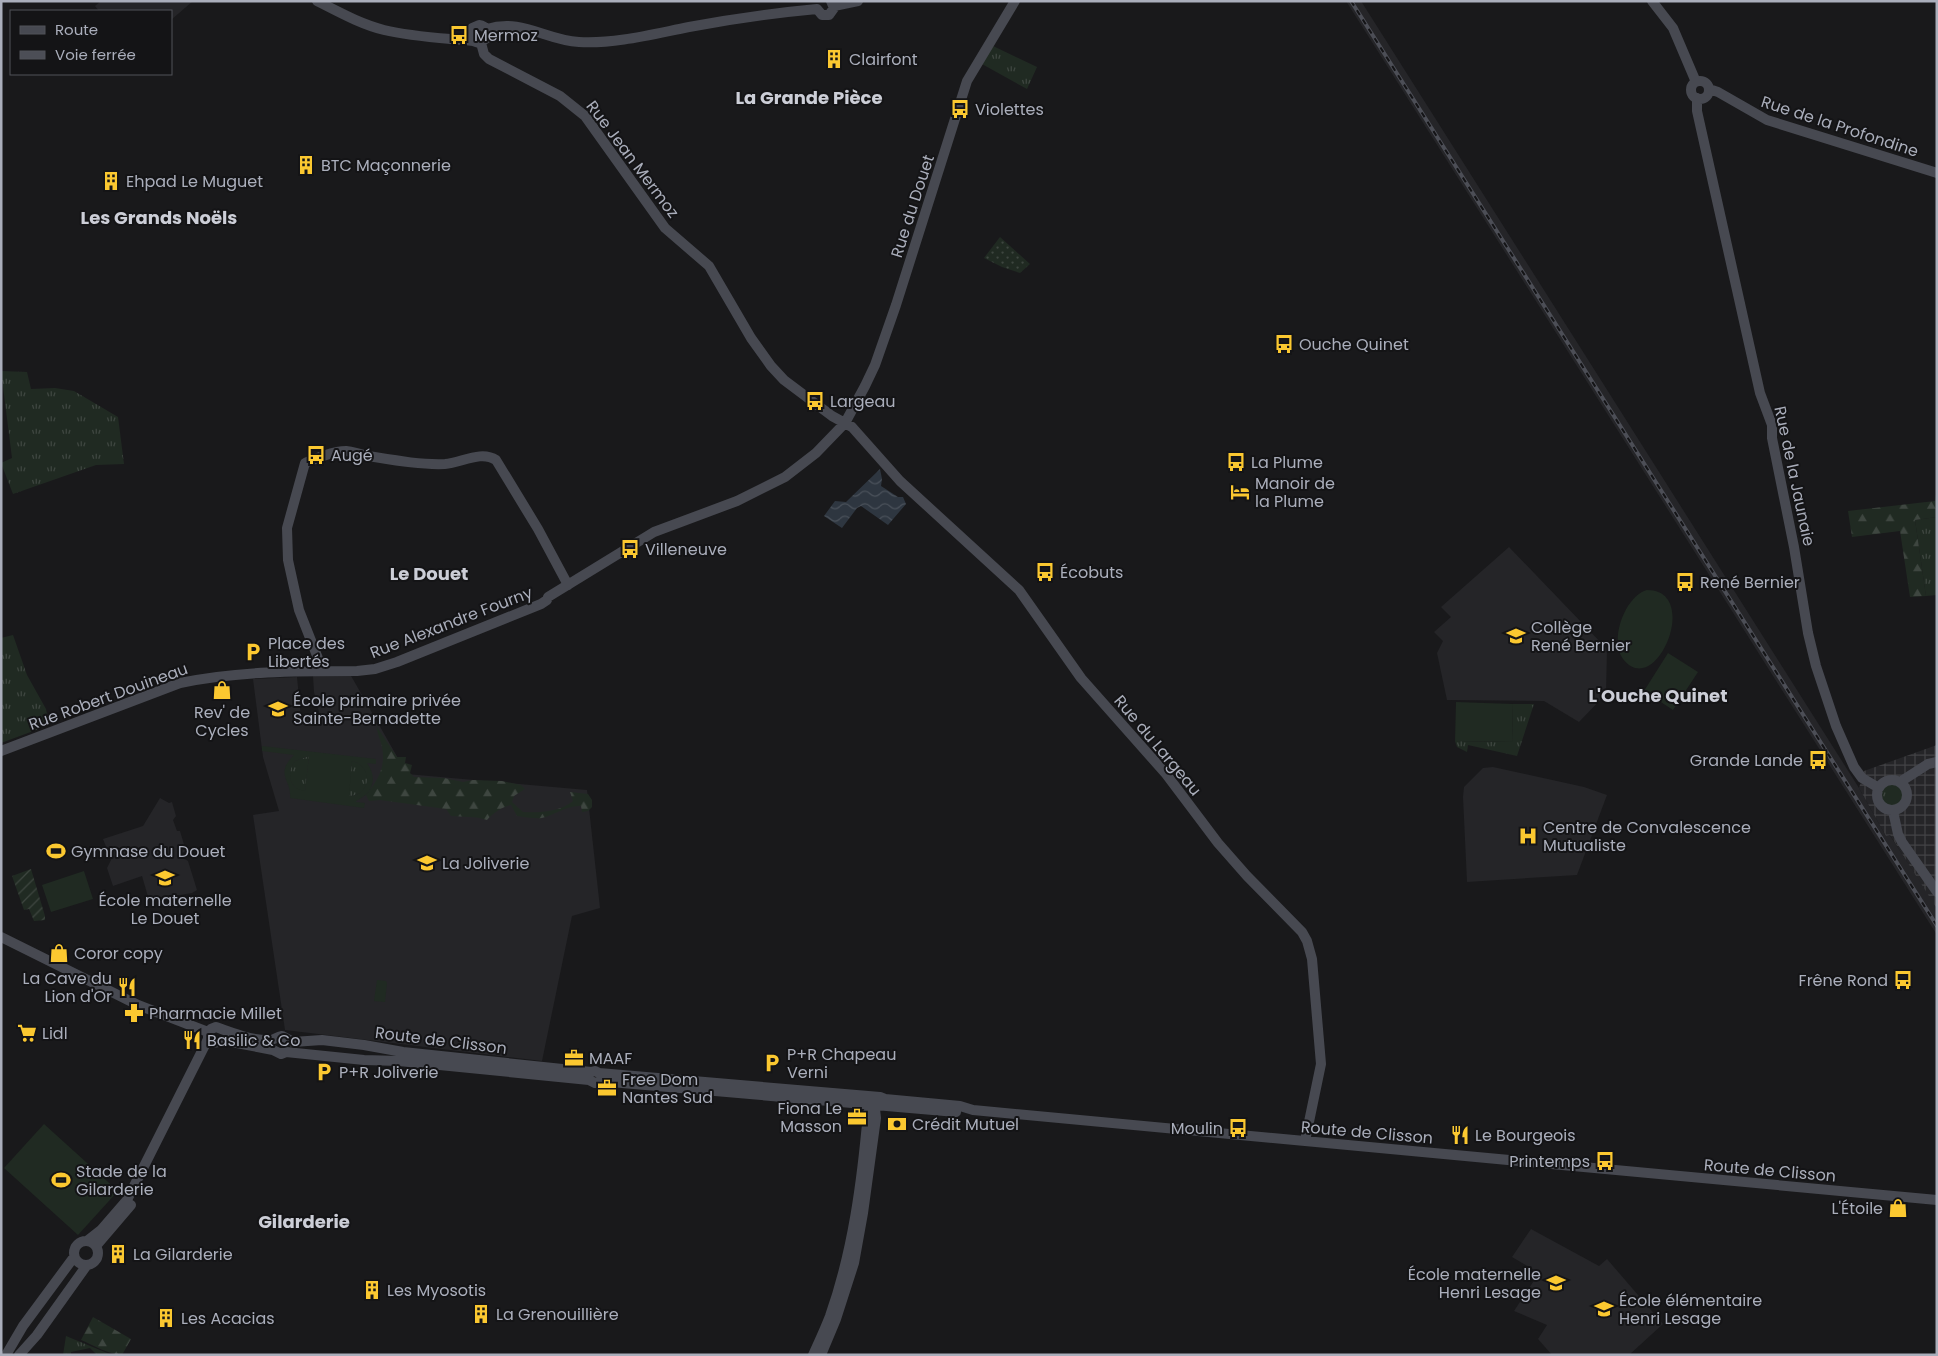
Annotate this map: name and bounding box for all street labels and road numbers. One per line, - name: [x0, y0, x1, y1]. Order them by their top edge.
- street label: Rue de la Profondine: [1758, 90, 1922, 163]
- street label: Rue Jean Mermoz: [581, 96, 684, 223]
- street label: Rue du Douet: [885, 152, 940, 261]
- street label: Rue de la Jaunaie: [1768, 404, 1821, 548]
- street label: Rue Alexandre Fourny: [367, 581, 536, 664]
- street label: Rue Robert Douineau: [25, 657, 191, 736]
- street label: Rue du Largeau: [1109, 690, 1207, 801]
- street label: Route de Clisson: [374, 1021, 508, 1060]
- street label: Route de Clisson: [1300, 1115, 1434, 1150]
- street label: Route de Clisson: [1703, 1153, 1837, 1188]

